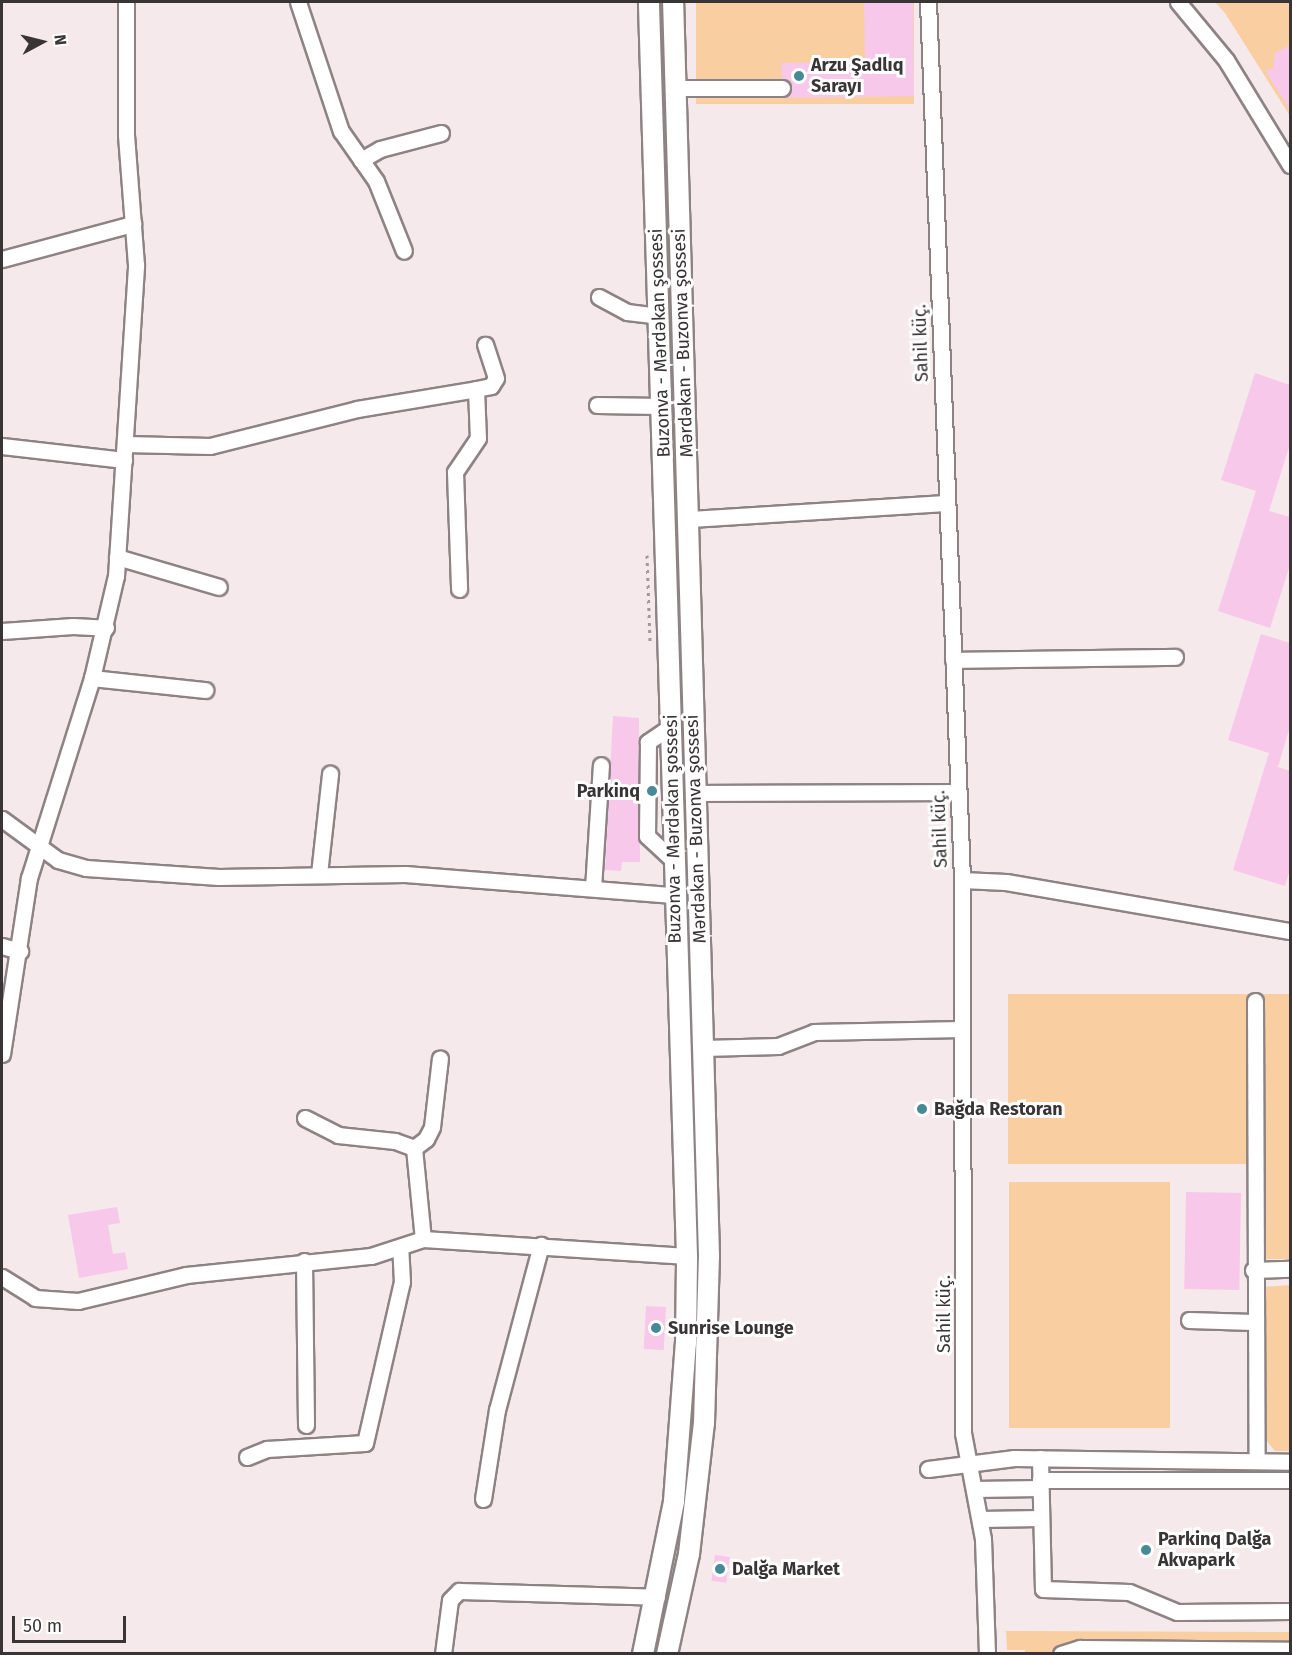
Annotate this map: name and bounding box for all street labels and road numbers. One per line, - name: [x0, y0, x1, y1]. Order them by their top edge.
- street label: Buzonva - Mərdəkan şossesi: [645, 228, 675, 458]
- street label: Mərdəkan - Buzonva şossesi: [668, 228, 698, 458]
- street label: Sahil küç.: [909, 304, 933, 382]
- street label: Buzonva - Mərdəkan şossesi: [660, 714, 686, 944]
- street label: Mərdəkan - Buzonva şossesi: [681, 714, 711, 944]
- street label: Sahil küç.: [928, 790, 952, 868]
- street label: Sahil küç.: [933, 1275, 955, 1353]

